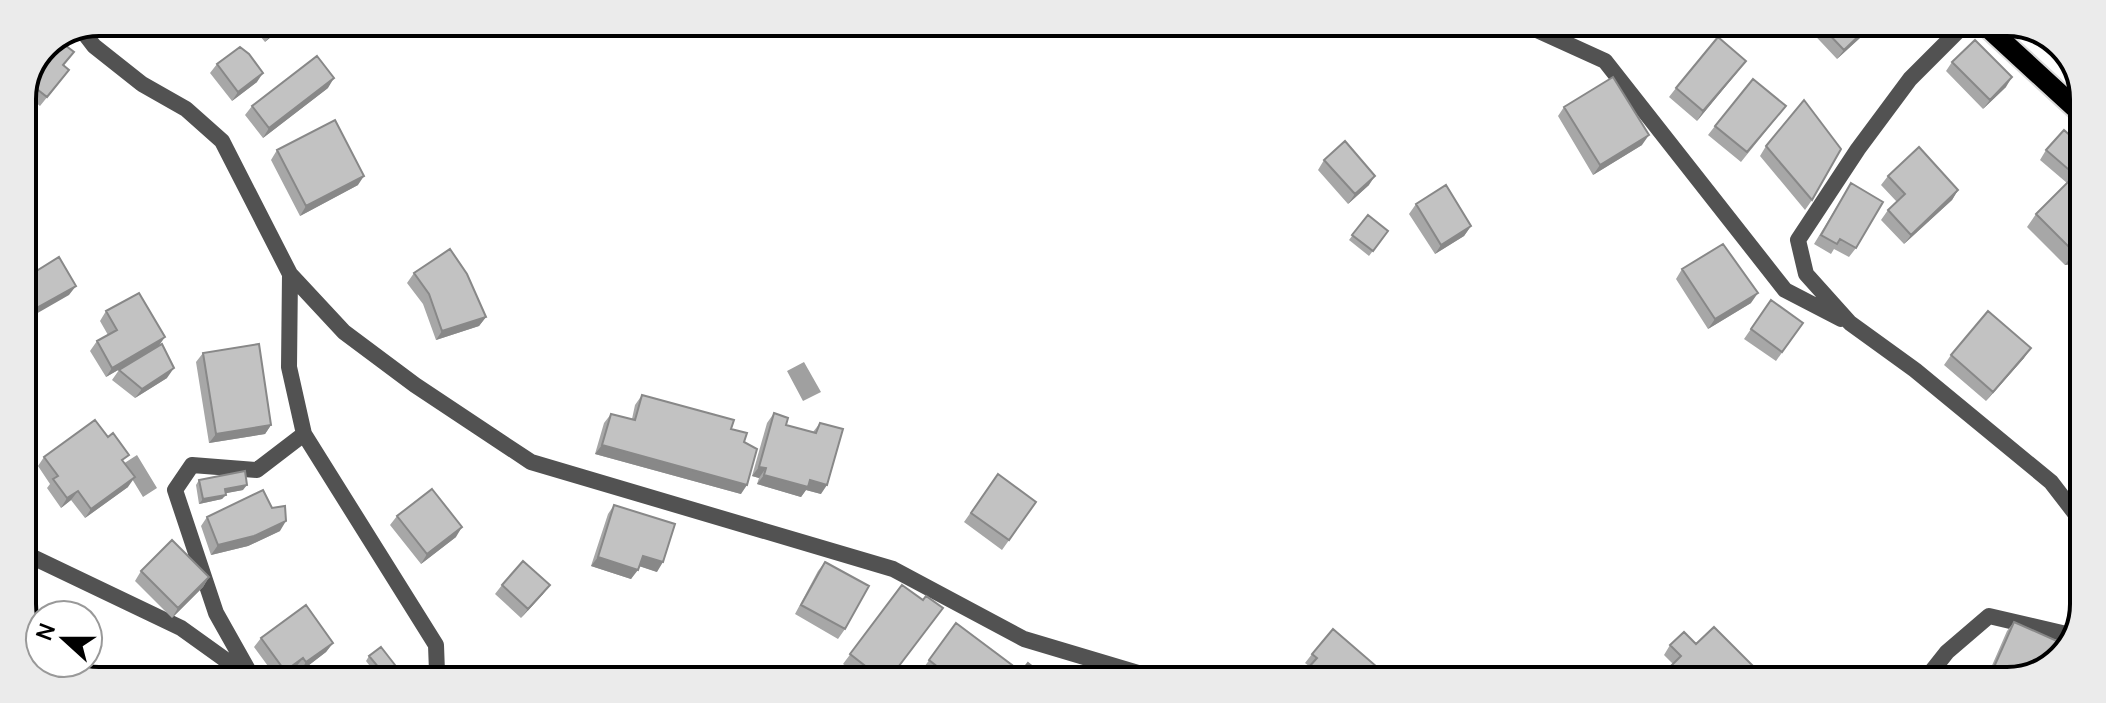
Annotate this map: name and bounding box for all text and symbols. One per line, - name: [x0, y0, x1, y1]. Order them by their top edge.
- north arrow: [24, 599, 104, 679]
- text: N: [28, 619, 62, 645]

